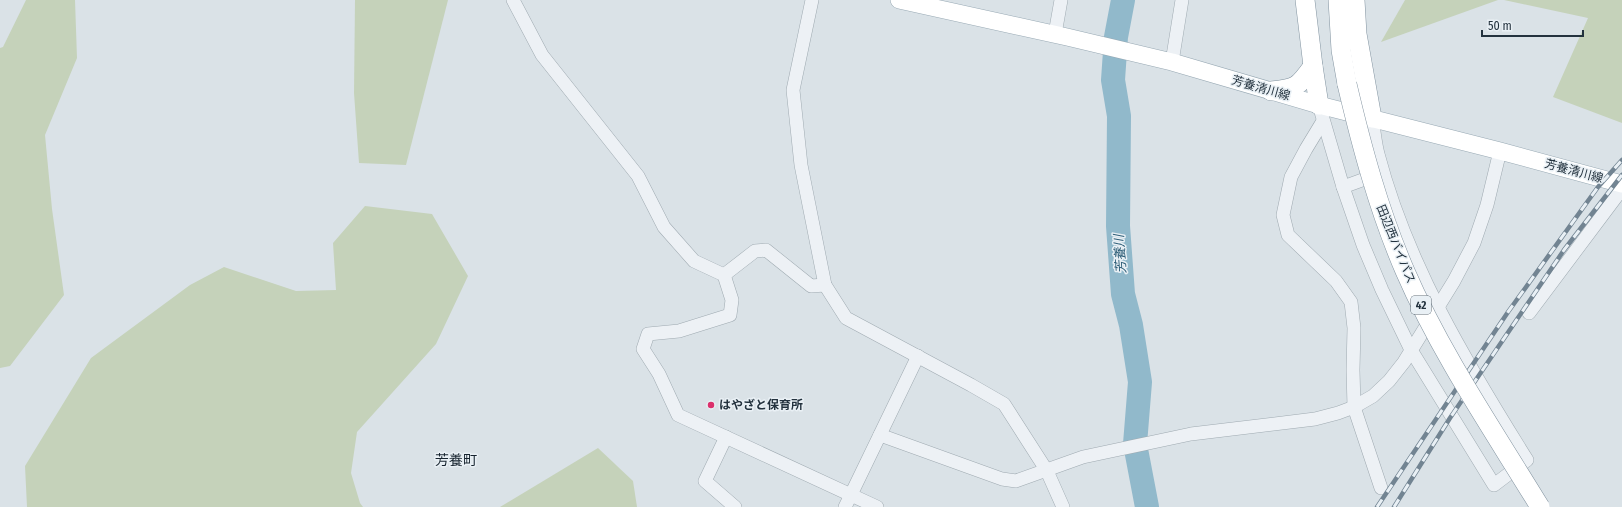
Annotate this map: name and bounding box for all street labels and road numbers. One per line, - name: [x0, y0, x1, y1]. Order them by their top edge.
- street label: 芳養清川線: [1230, 73, 1292, 103]
- street label: 芳養清川線: [1543, 156, 1605, 186]
- street label: 田辺西バイパス: [1374, 203, 1418, 285]
- road number: 42: [1411, 296, 1431, 314]

